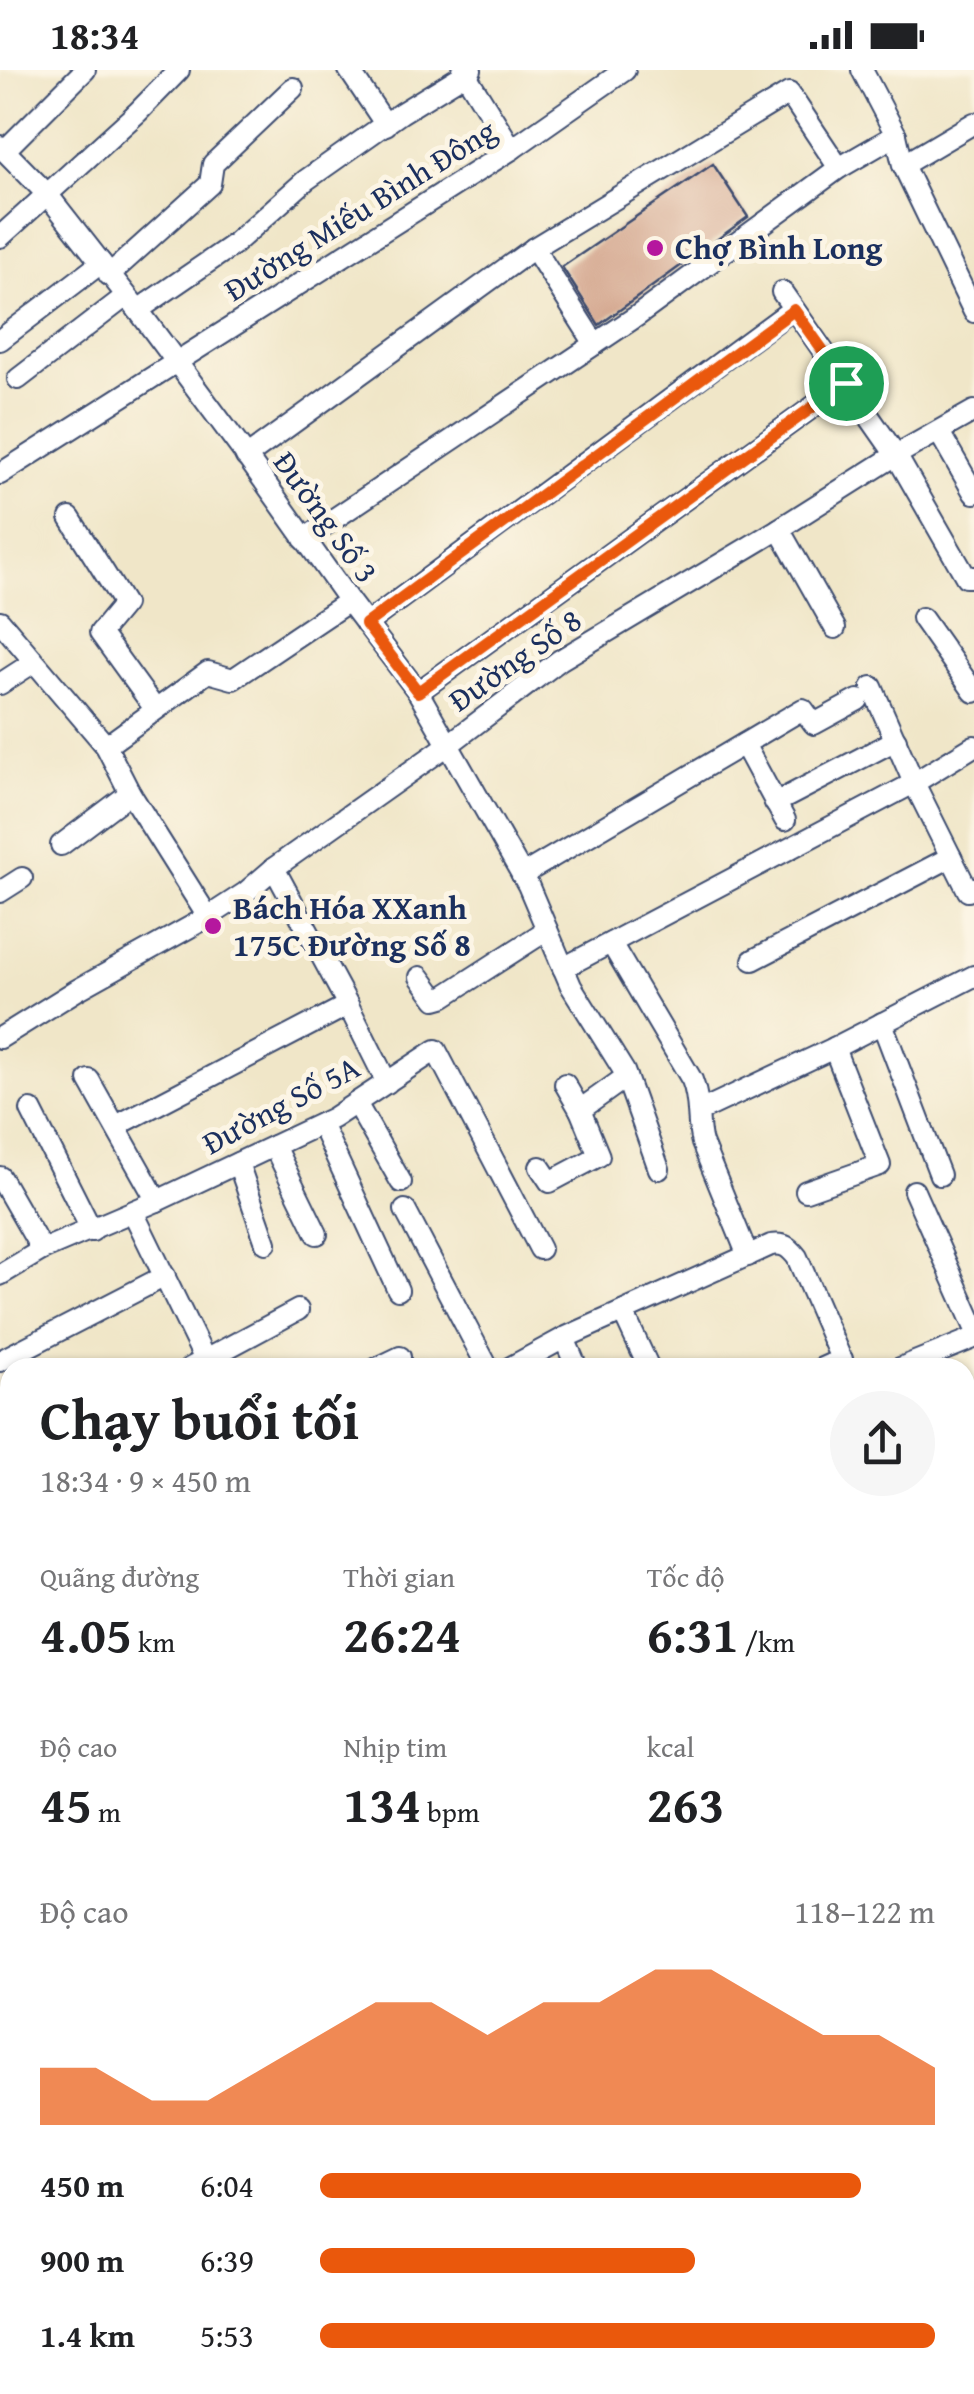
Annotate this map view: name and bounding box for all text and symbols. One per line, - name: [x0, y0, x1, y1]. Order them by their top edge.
- text: 18:34: [50, 7, 140, 63]
- street label: Đường Miếu Bình Đông: [215, 107, 505, 312]
- place label: Chợ Bình Long: [675, 224, 883, 271]
- marker: Chợ Bình Long: [644, 237, 666, 259]
- pin: [804, 341, 889, 426]
- icon: arrive: [819, 356, 874, 411]
- street label: Đường Số 3: [262, 441, 390, 592]
- street label: Đường Số 8: [439, 597, 591, 723]
- place label: Bách Hóa XXanh 175C Đường Số 8: [233, 884, 471, 968]
- marker: Bách Hóa XXanh 175C Đường Số 8: [202, 915, 224, 937]
- street label: Đường Số 5A: [194, 1043, 368, 1166]
- text: Chạy buổi tối: [40, 1379, 359, 1459]
- button: share: [830, 1391, 935, 1496]
- text: 18:34 · 9 × 450 m: [40, 1457, 251, 1504]
- text: Quãng đường: [40, 1556, 199, 1597]
- text: Thời gian: [343, 1556, 455, 1597]
- text: Tốc độ: [647, 1556, 724, 1597]
- text: 4.05: [40, 1597, 132, 1670]
- text: 26:24: [343, 1597, 461, 1670]
- text: 6:31: [647, 1597, 739, 1670]
- text: km: [132, 1621, 175, 1662]
- text: /km: [739, 1621, 795, 1662]
- text: Độ cao: [40, 1726, 117, 1767]
- text: Nhịp tim: [343, 1726, 447, 1767]
- text: kcal: [647, 1726, 694, 1767]
- text: 45: [40, 1767, 92, 1840]
- text: 134: [343, 1767, 421, 1840]
- text: 263: [647, 1767, 724, 1840]
- text: m: [92, 1791, 121, 1832]
- text: bpm: [421, 1791, 480, 1832]
- text: Độ cao: [40, 1888, 128, 1935]
- text: 118–122 m: [794, 1888, 935, 1935]
- text: 450 m: [40, 2162, 124, 2209]
- text: 6:04: [200, 2162, 254, 2209]
- text: 900 m: [40, 2237, 124, 2284]
- text: 6:39: [200, 2237, 254, 2284]
- text: 1.4 km: [40, 2312, 135, 2359]
- text: 5:53: [200, 2312, 254, 2359]

